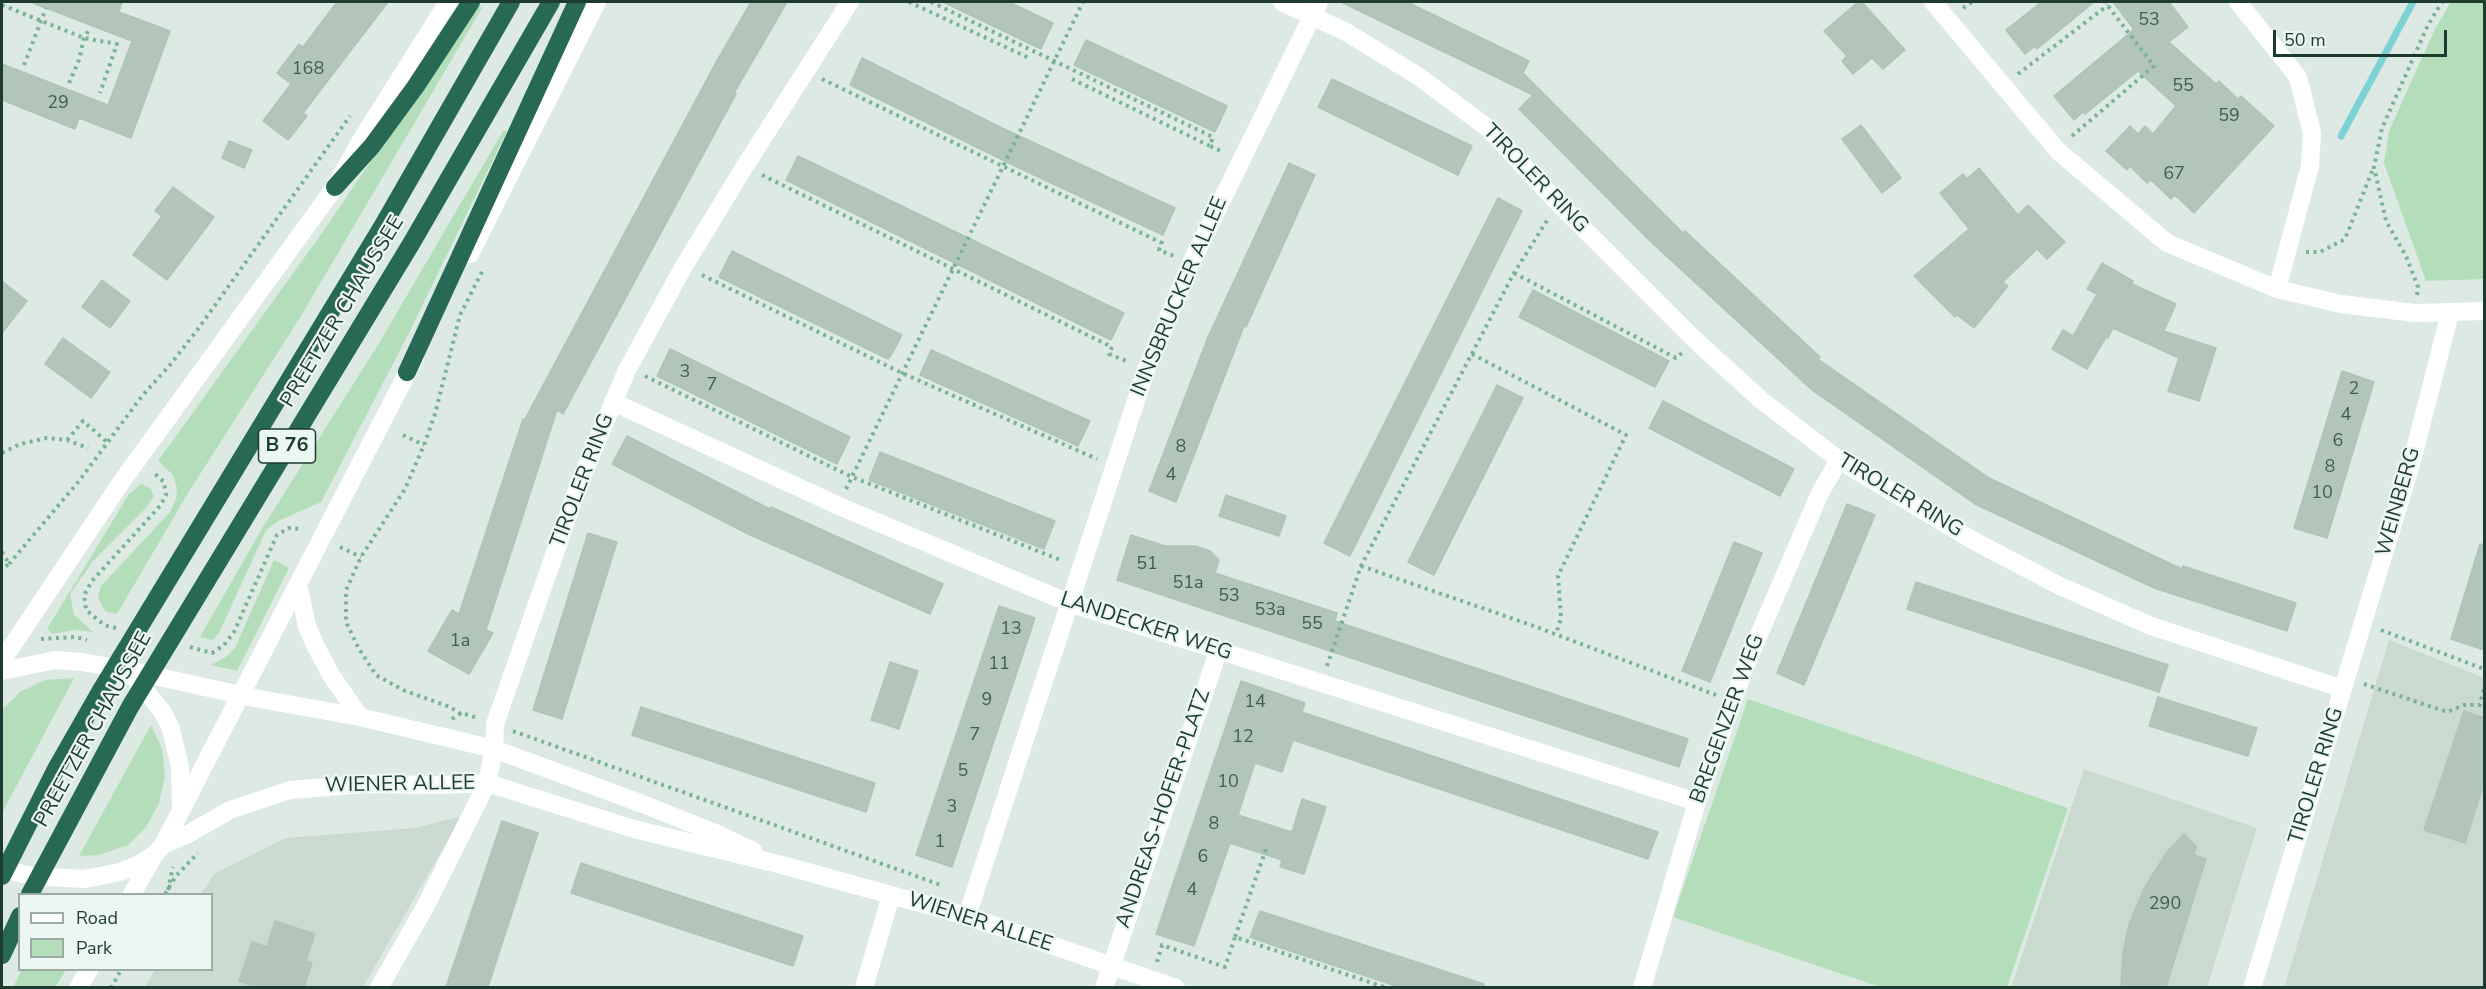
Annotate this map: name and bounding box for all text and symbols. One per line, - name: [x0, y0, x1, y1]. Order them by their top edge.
- house number: 53: [2138, 10, 2160, 32]
- scale bar: [2276, 18, 2450, 56]
- text: 50 m: [2284, 28, 2326, 52]
- house number: 168: [292, 59, 324, 81]
- house number: 55: [2172, 76, 2194, 98]
- house number: 29: [47, 93, 69, 115]
- house number: 59: [2218, 106, 2240, 128]
- street label: TIROLER RING: [1477, 119, 1593, 239]
- house number: 67: [2163, 164, 2185, 186]
- street label: INNSBRUCKER ALLEE: [1127, 193, 1233, 401]
- street label: PREETZER CHAUSSEE: [276, 212, 410, 412]
- house number: 3: [680, 362, 690, 384]
- house number: 7: [707, 375, 717, 397]
- house number: 2: [2349, 379, 2359, 401]
- house number: 4: [2341, 405, 2351, 427]
- street label: TIROLER RING: [546, 410, 620, 552]
- road number: B 76: [258, 429, 316, 463]
- house number: 6: [2333, 431, 2343, 453]
- house number: 8: [1176, 437, 1186, 459]
- street label: WEINBERG: [2371, 445, 2427, 559]
- street label: TIROLER RING: [1833, 449, 1967, 543]
- house number: 8: [2325, 457, 2335, 479]
- house number: 4: [1166, 465, 1176, 487]
- house number: 10: [2311, 483, 2333, 505]
- house number: 51: [1136, 554, 1158, 576]
- house number: 51a: [1172, 573, 1204, 595]
- house number: 53: [1218, 586, 1240, 608]
- street label: LANDECKER WEG: [1057, 587, 1235, 667]
- house number: 53a: [1254, 600, 1286, 622]
- house number: 55: [1301, 614, 1323, 636]
- house number: 13: [1000, 619, 1022, 641]
- street label: PREETZER CHAUSSEE: [30, 628, 158, 832]
- house number: 1a: [450, 631, 470, 653]
- street label: BREGENZER WEG: [1686, 631, 1770, 807]
- house number: 11: [988, 654, 1010, 676]
- street label: ANDREAS-HOFER-PLATZ: [1111, 686, 1217, 932]
- house number: 9: [982, 690, 992, 712]
- house number: 14: [1244, 692, 1266, 714]
- street label: TIROLER RING: [2284, 705, 2350, 847]
- house number: 7: [970, 725, 980, 747]
- house number: 12: [1232, 727, 1254, 749]
- house number: 5: [958, 761, 968, 783]
- street label: WIENER ALLEE: [325, 771, 475, 799]
- house number: 10: [1217, 772, 1239, 794]
- house number: 3: [947, 797, 957, 819]
- house number: 8: [1209, 814, 1219, 836]
- house number: 1: [935, 832, 945, 854]
- house number: 6: [1198, 847, 1208, 869]
- house number: 4: [1187, 880, 1197, 902]
- street label: WIENER ALLEE: [905, 888, 1055, 958]
- legend: [18, 893, 213, 971]
- house number: 290: [2149, 894, 2181, 916]
- text: Road: [76, 906, 118, 930]
- text: Park: [76, 936, 112, 960]

